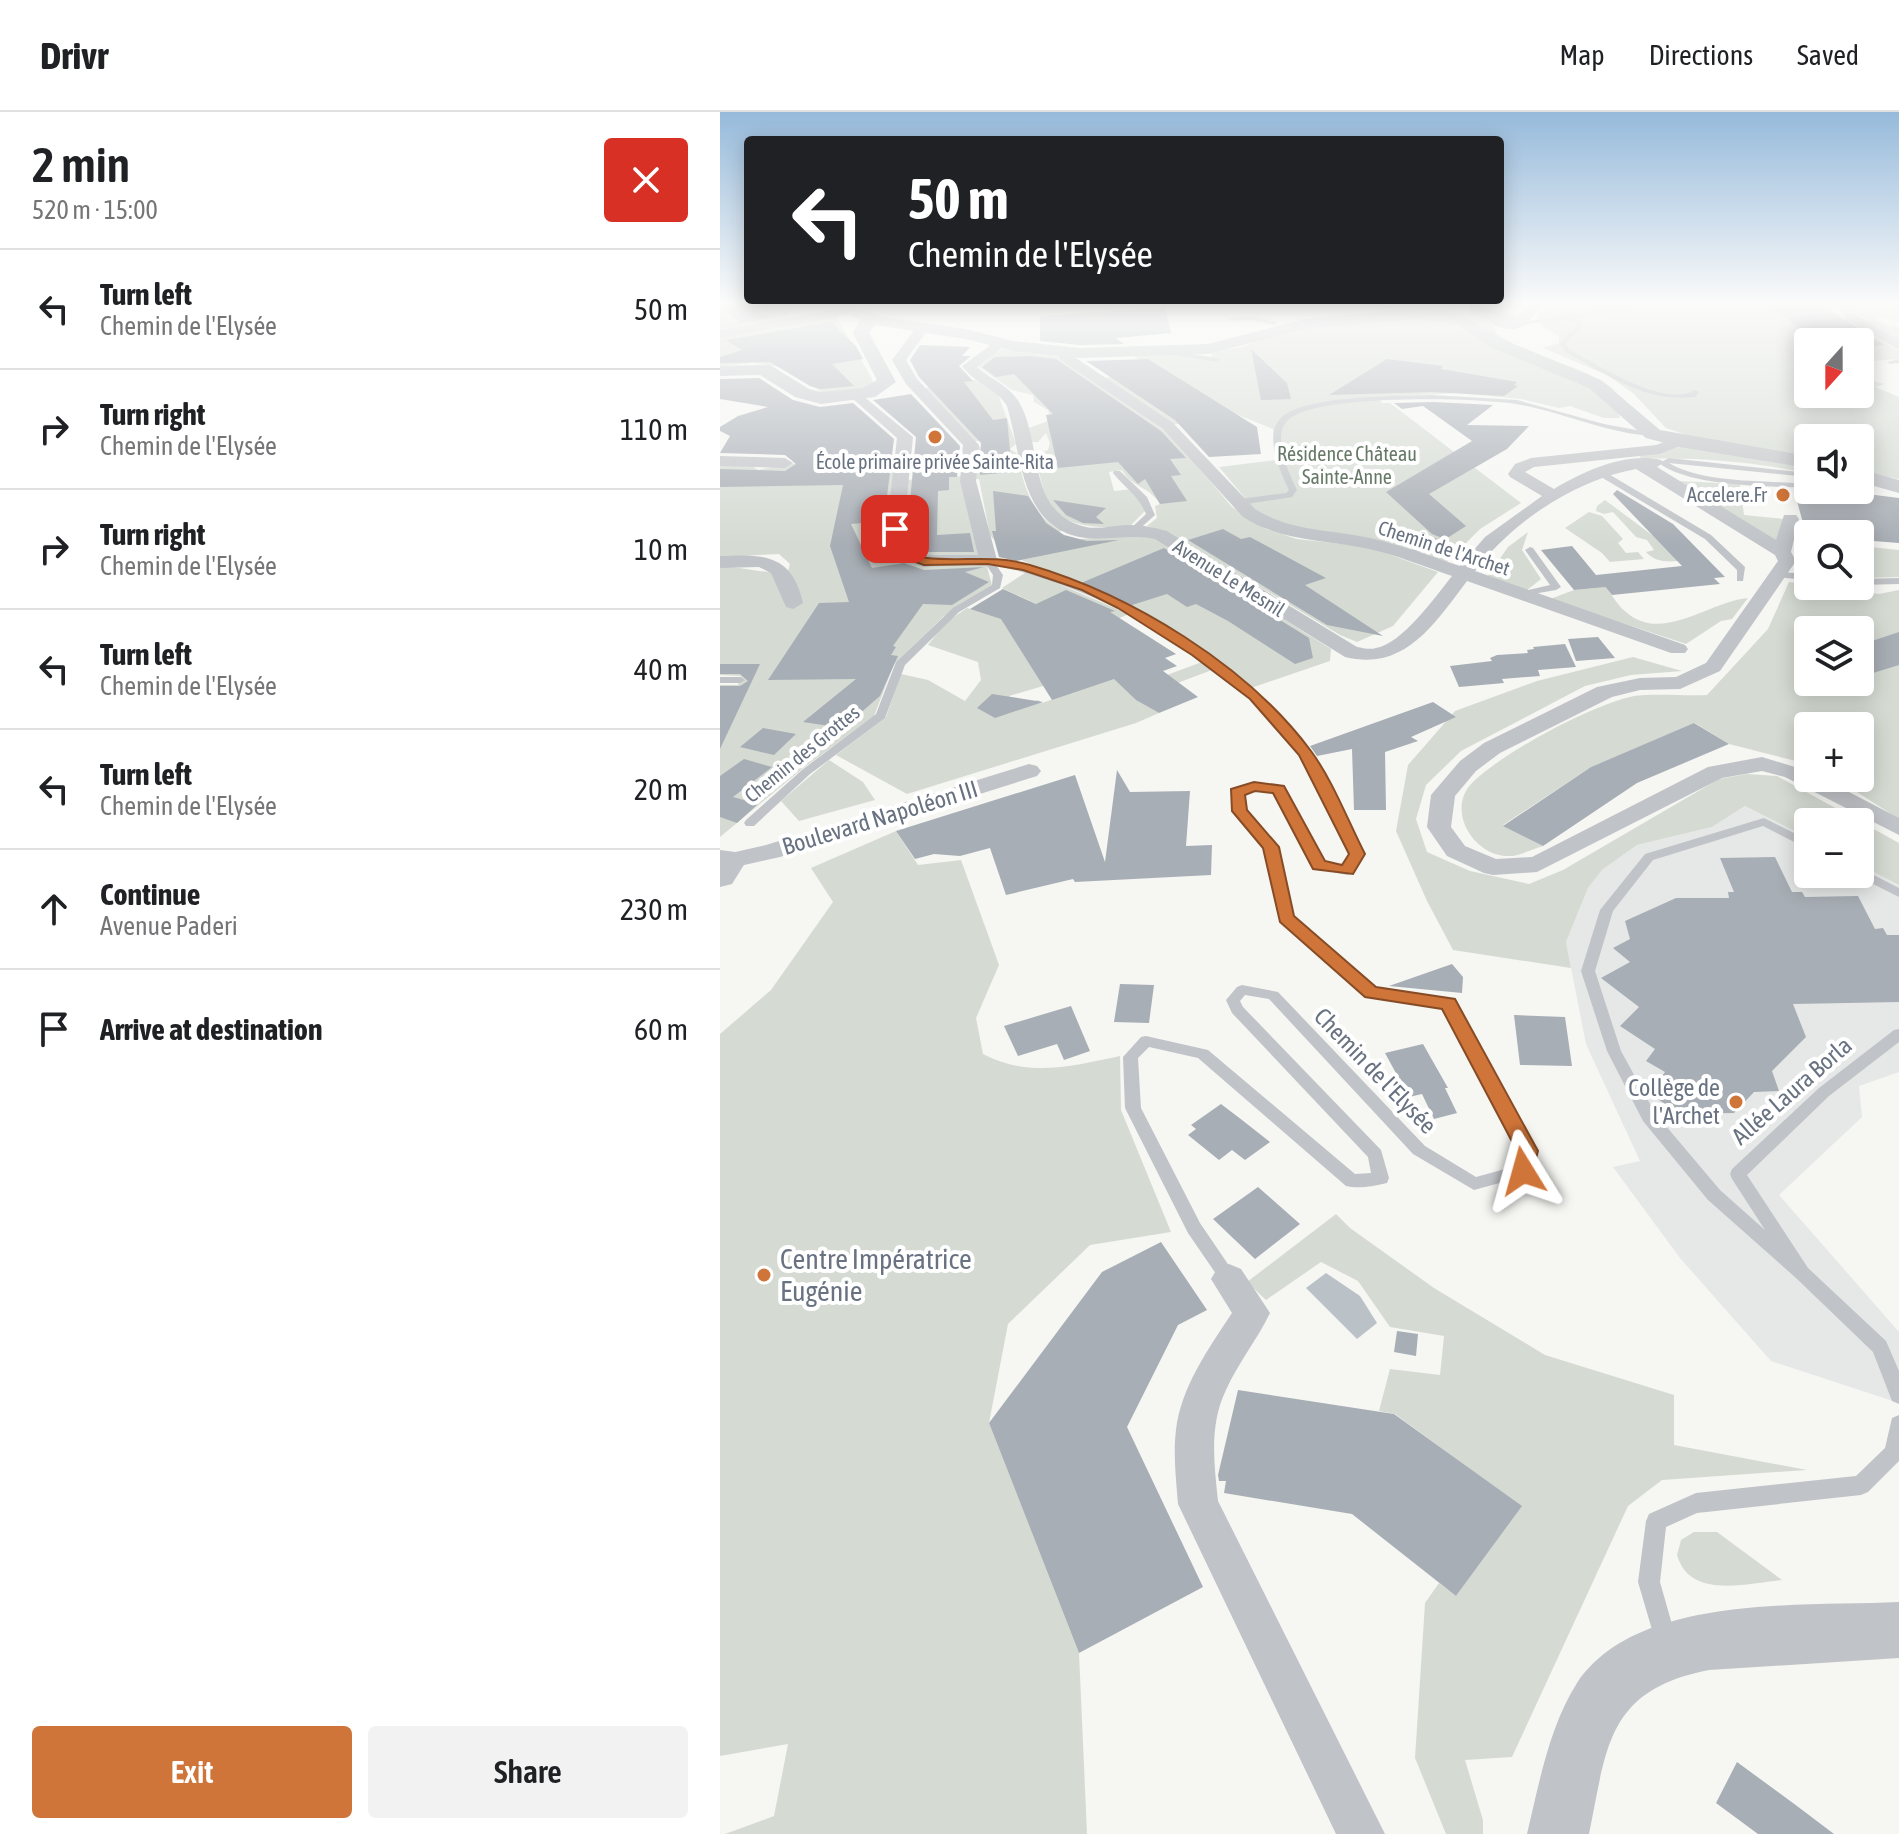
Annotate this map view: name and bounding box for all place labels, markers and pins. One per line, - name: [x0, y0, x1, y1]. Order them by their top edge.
- marker: École primaire privée Sainte-Rita: [926, 428, 944, 446]
- place label: École primaire privée Sainte-Rita: [816, 450, 1054, 473]
- place label: Accelere.Fr: [1687, 483, 1768, 506]
- marker: Accelere.Fr: [1774, 486, 1792, 504]
- pin: [861, 495, 929, 563]
- place label: Collège de l'Archet: [1628, 1074, 1720, 1129]
- marker: Collège de l'Archet: [1727, 1093, 1745, 1111]
- place label: Centre Impératrice Eugénie: [780, 1243, 972, 1307]
- marker: Centre Impératrice Eugénie: [755, 1266, 773, 1284]

